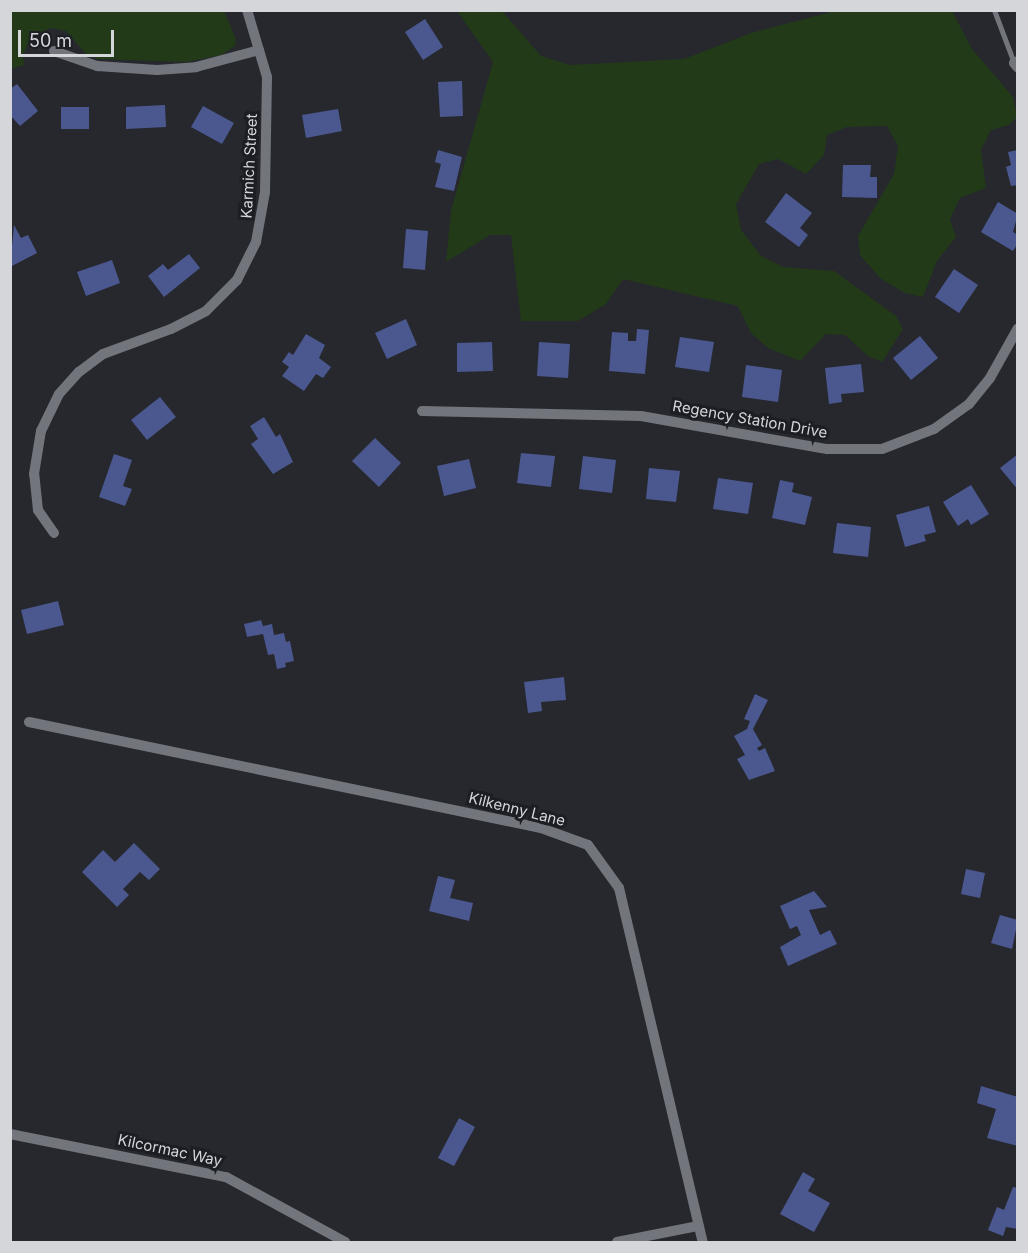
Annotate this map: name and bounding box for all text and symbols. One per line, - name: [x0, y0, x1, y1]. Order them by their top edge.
- scale bar: [21, 18, 117, 56]
- text: 50 m: [29, 30, 72, 51]
- street label: Karmich Street: [237, 113, 261, 219]
- street label: Regency Station Drive: [671, 397, 829, 441]
- street label: Kilkenny Lane: [467, 788, 567, 830]
- street label: Kilcormac Way: [116, 1130, 224, 1170]

